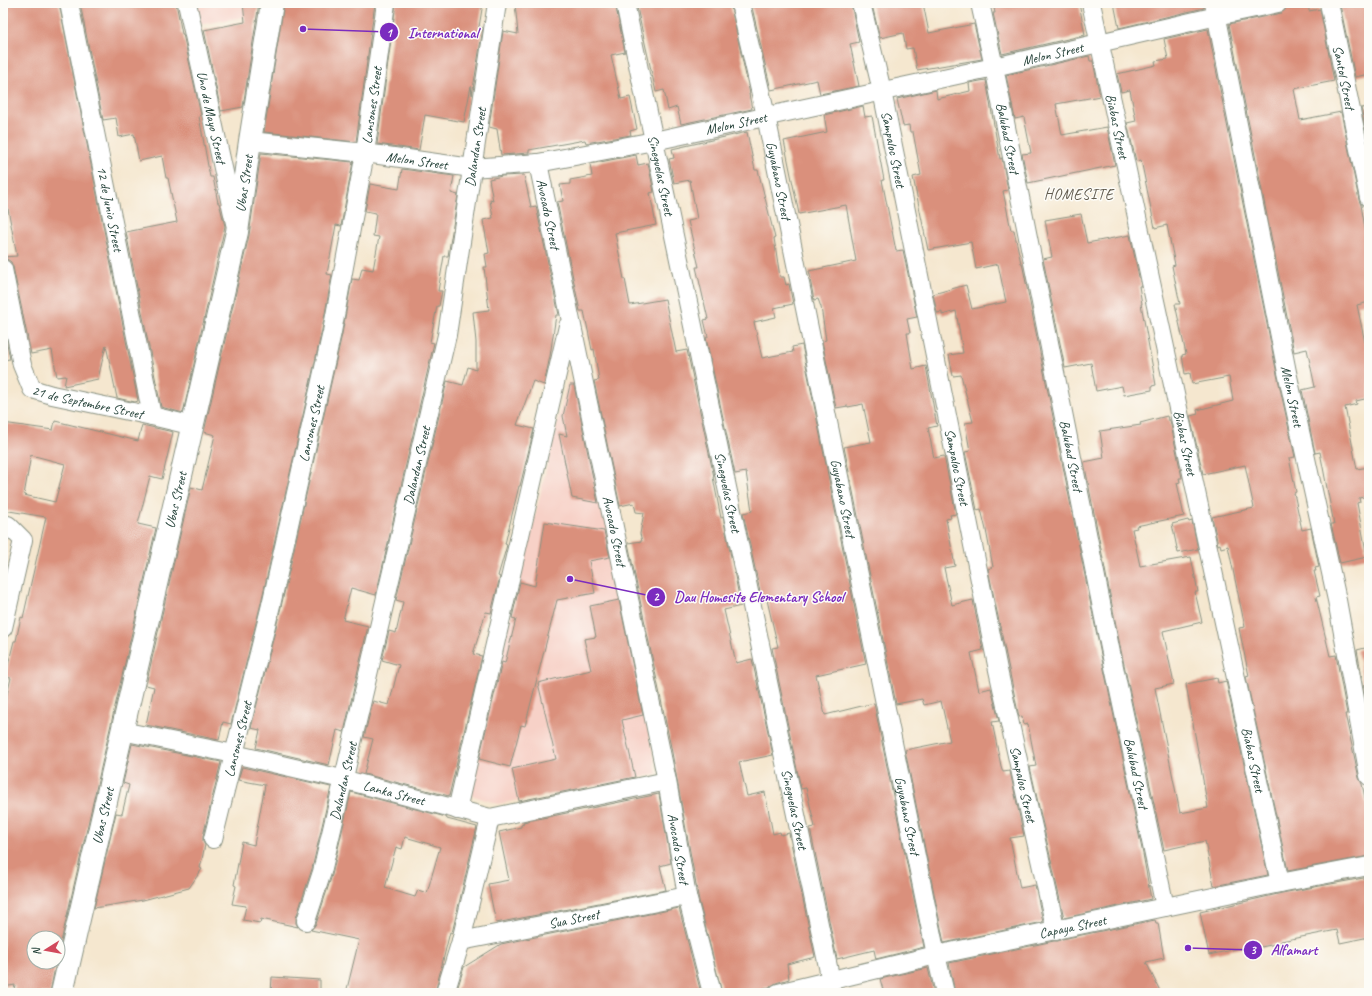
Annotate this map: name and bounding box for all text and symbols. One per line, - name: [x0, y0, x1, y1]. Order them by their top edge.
- callout: International: [379, 19, 486, 46]
- text: International: [408, 24, 481, 43]
- text: 1: [386, 25, 393, 41]
- street label: Melon Street: [1020, 38, 1086, 69]
- street label: Santol Street: [1329, 44, 1360, 113]
- street label: Lansones Street: [358, 64, 386, 145]
- street label: Uno de Mayo Street: [194, 70, 231, 167]
- street label: Biabas Street: [1102, 92, 1133, 162]
- street label: Balubad Street: [993, 101, 1024, 177]
- street label: Dalandan Street: [461, 105, 490, 188]
- street label: Melon Street: [704, 108, 770, 138]
- street label: Sampaloc Street: [878, 110, 910, 190]
- street label: Sineguelas Street: [645, 133, 678, 218]
- street label: Guyabano Street: [763, 140, 796, 224]
- street label: Melon Street: [385, 148, 450, 173]
- street label: Ubas Street: [231, 152, 257, 213]
- street label: 12 de Junio Street: [94, 165, 128, 254]
- street label: Avocado Street: [533, 177, 565, 253]
- district label: HOMESITE: [1044, 185, 1115, 204]
- street label: Melon Street: [1277, 364, 1308, 430]
- street label: 21 de Septembre Street: [30, 381, 147, 423]
- street label: Lansones Street: [295, 383, 329, 463]
- street label: Biabas Street: [1170, 409, 1201, 478]
- street label: Balubad Street: [1056, 419, 1088, 495]
- street label: Dalandan Street: [399, 423, 434, 506]
- street label: Sampaloc Street: [941, 427, 974, 508]
- street label: Sineguelas Street: [711, 451, 745, 535]
- street label: Guyabano Street: [827, 458, 860, 541]
- street label: Ubas Street: [161, 469, 190, 530]
- street label: Avocado Street: [599, 494, 631, 570]
- callout: Dau Homesite Elementary School: [646, 583, 851, 610]
- text: Dau Homesite Elementary School: [674, 588, 847, 607]
- text: 2: [653, 589, 660, 605]
- street label: Lansones Street: [220, 698, 256, 779]
- street label: Biabas Street: [1238, 726, 1269, 795]
- street label: Balubad Street: [1121, 736, 1153, 813]
- street label: Dalandan Street: [326, 739, 361, 822]
- street label: Sampaloc Street: [1007, 745, 1040, 825]
- street label: Sineguelas Street: [778, 768, 812, 852]
- street label: Guyabano Street: [892, 775, 924, 859]
- street label: Lanka Street: [361, 776, 428, 809]
- street label: Ubas Street: [88, 784, 118, 846]
- street label: Avocado Street: [664, 812, 694, 888]
- street label: Sua Street: [547, 905, 603, 932]
- street label: Capaya Street: [1038, 911, 1109, 942]
- north arrow: [26, 930, 66, 970]
- callout: Alfamart: [1243, 936, 1325, 963]
- text: Alfamart: [1271, 941, 1319, 960]
- text: 3: [1250, 942, 1257, 958]
- text: N: [28, 945, 44, 957]

